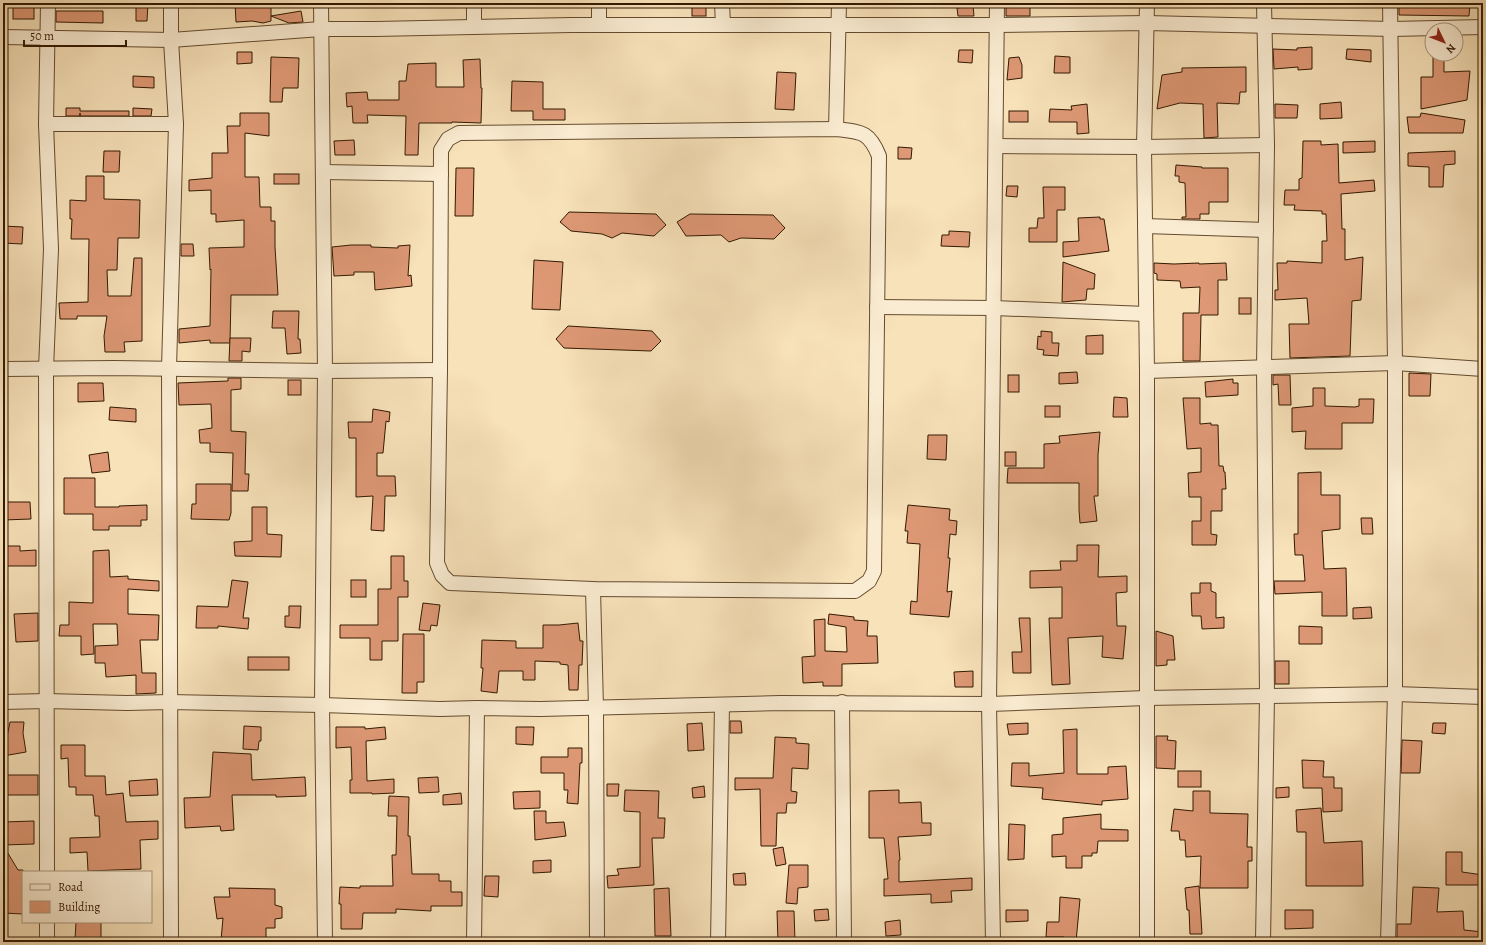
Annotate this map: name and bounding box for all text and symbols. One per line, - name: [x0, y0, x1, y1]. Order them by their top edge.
- scale bar: [24, 22, 126, 48]
- north arrow: [1424, 22, 1464, 62]
- text: 50 m: [30, 28, 54, 44]
- text: N: [1443, 40, 1459, 57]
- legend: [22, 871, 152, 923]
- text: Road: [58, 879, 84, 895]
- text: Building: [58, 899, 100, 915]

